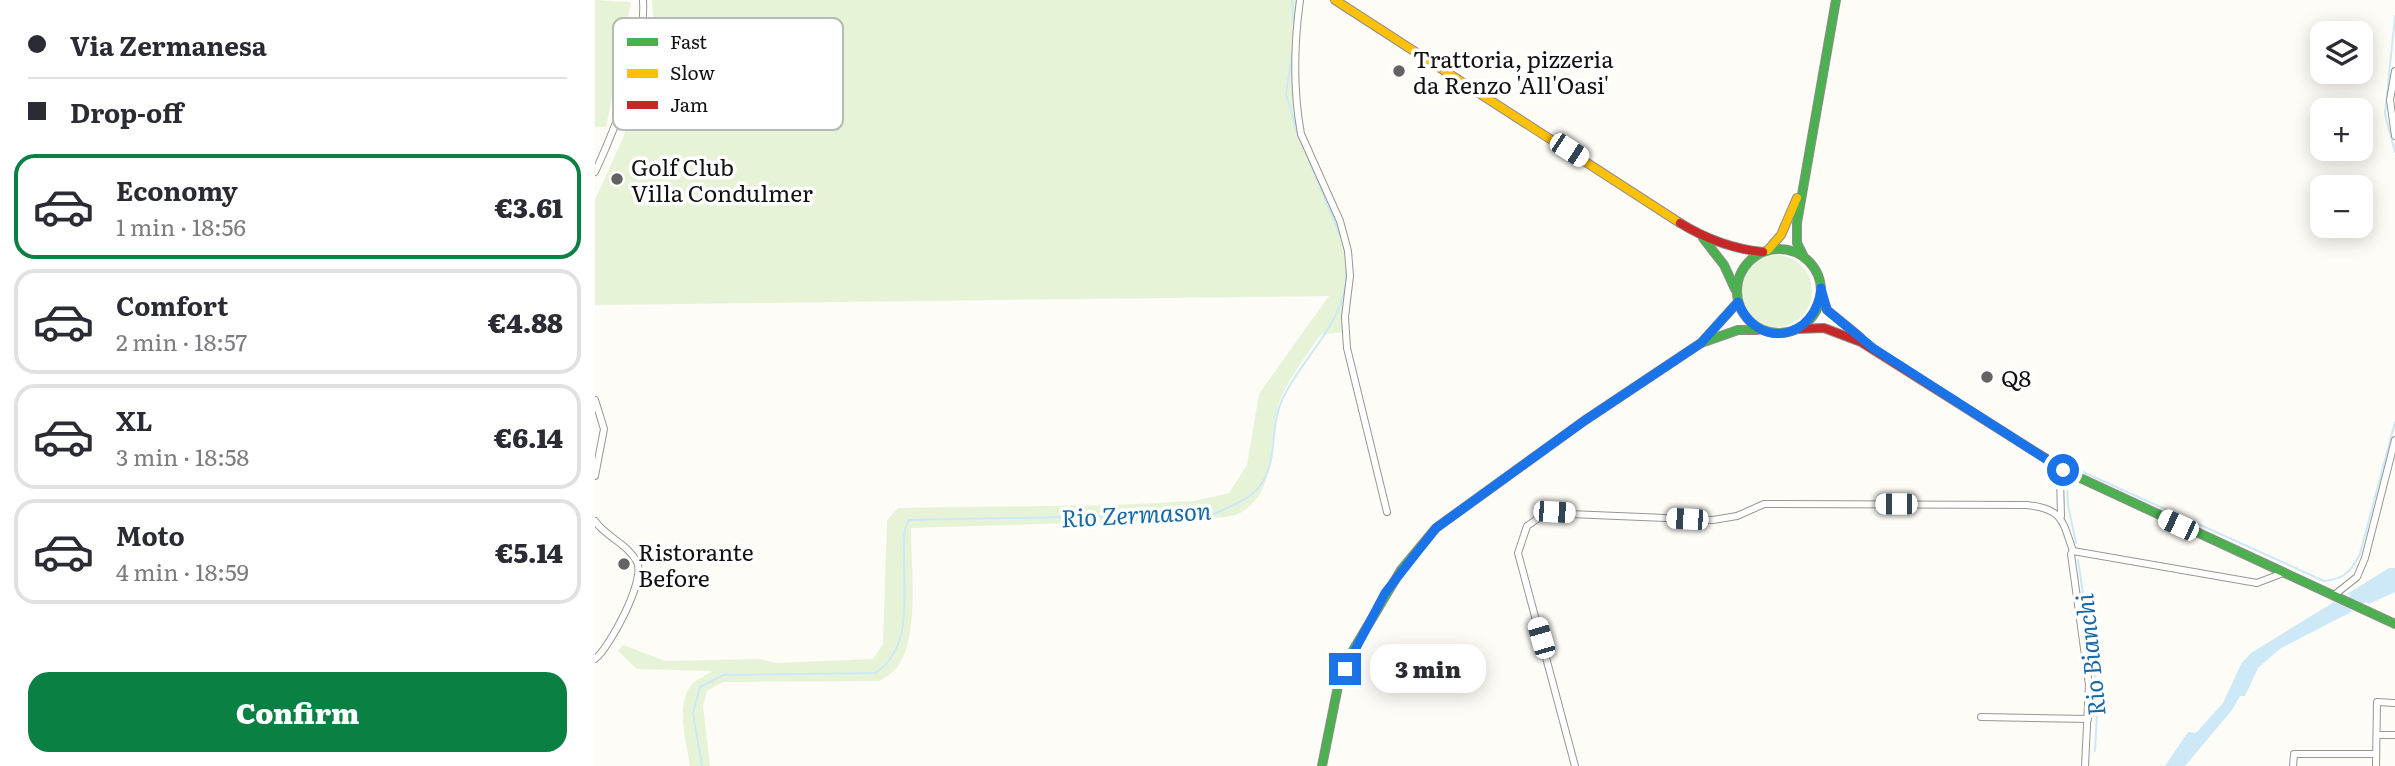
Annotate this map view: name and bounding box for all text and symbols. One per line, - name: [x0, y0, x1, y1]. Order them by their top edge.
- legend: [613, 18, 843, 130]
- map controls: [2310, 21, 2373, 238]
- button: layers: [2310, 21, 2373, 84]
- text: Via Zermanesa: [70, 25, 267, 64]
- text: Fast: [670, 27, 707, 55]
- place label: Trattoria, pizzeria da Renzo 'All'Oasi': [1413, 41, 1614, 101]
- text: Slow: [670, 58, 715, 86]
- marker: Trattoria, pizzeria da Renzo 'All'Oasi': [1391, 63, 1407, 79]
- text: Jam: [670, 90, 708, 118]
- text: Drop-off: [70, 92, 183, 131]
- button: +: [2310, 98, 2373, 161]
- car: [1546, 130, 1593, 170]
- place label: Golf Club Villa Condulmer: [631, 149, 813, 209]
- text: Economy: [116, 170, 238, 209]
- marker: Golf Club Villa Condulmer: [609, 171, 625, 187]
- icon: car: [32, 175, 95, 238]
- button: −: [2310, 175, 2373, 238]
- text: €3.61: [495, 187, 563, 226]
- text: 1 min · 18:56: [116, 209, 246, 243]
- text: Comfort: [116, 285, 228, 324]
- icon: car: [32, 290, 95, 353]
- text: €4.88: [488, 302, 563, 341]
- text: 2 min · 18:57: [116, 324, 247, 358]
- place label: Q8: [2001, 360, 2031, 394]
- marker: Q8: [1979, 369, 1995, 385]
- text: XL: [116, 400, 153, 439]
- icon: car: [32, 405, 95, 468]
- text: €6.14: [494, 417, 563, 456]
- text: 3 min · 18:58: [116, 439, 249, 473]
- route start: [2047, 454, 2079, 486]
- water label: Rio Zermason: [1060, 492, 1212, 534]
- car: [1876, 494, 1918, 515]
- car: [1533, 500, 1576, 524]
- car: [1666, 507, 1709, 531]
- car: [2155, 507, 2202, 543]
- text: Moto: [116, 515, 185, 554]
- icon: car: [32, 520, 95, 583]
- text: €5.14: [495, 532, 563, 571]
- place label: Ristorante Before: [638, 534, 754, 594]
- text: 4 min · 18:59: [116, 554, 249, 588]
- marker: Ristorante Before: [616, 556, 632, 572]
- water label: Rio Bianchi: [2065, 592, 2113, 718]
- car: [1526, 615, 1557, 661]
- callout: 3 min: [1369, 644, 1485, 694]
- text: 3 min: [1395, 651, 1461, 685]
- route end: [1329, 653, 1361, 685]
- button: Confirm: [28, 672, 567, 752]

